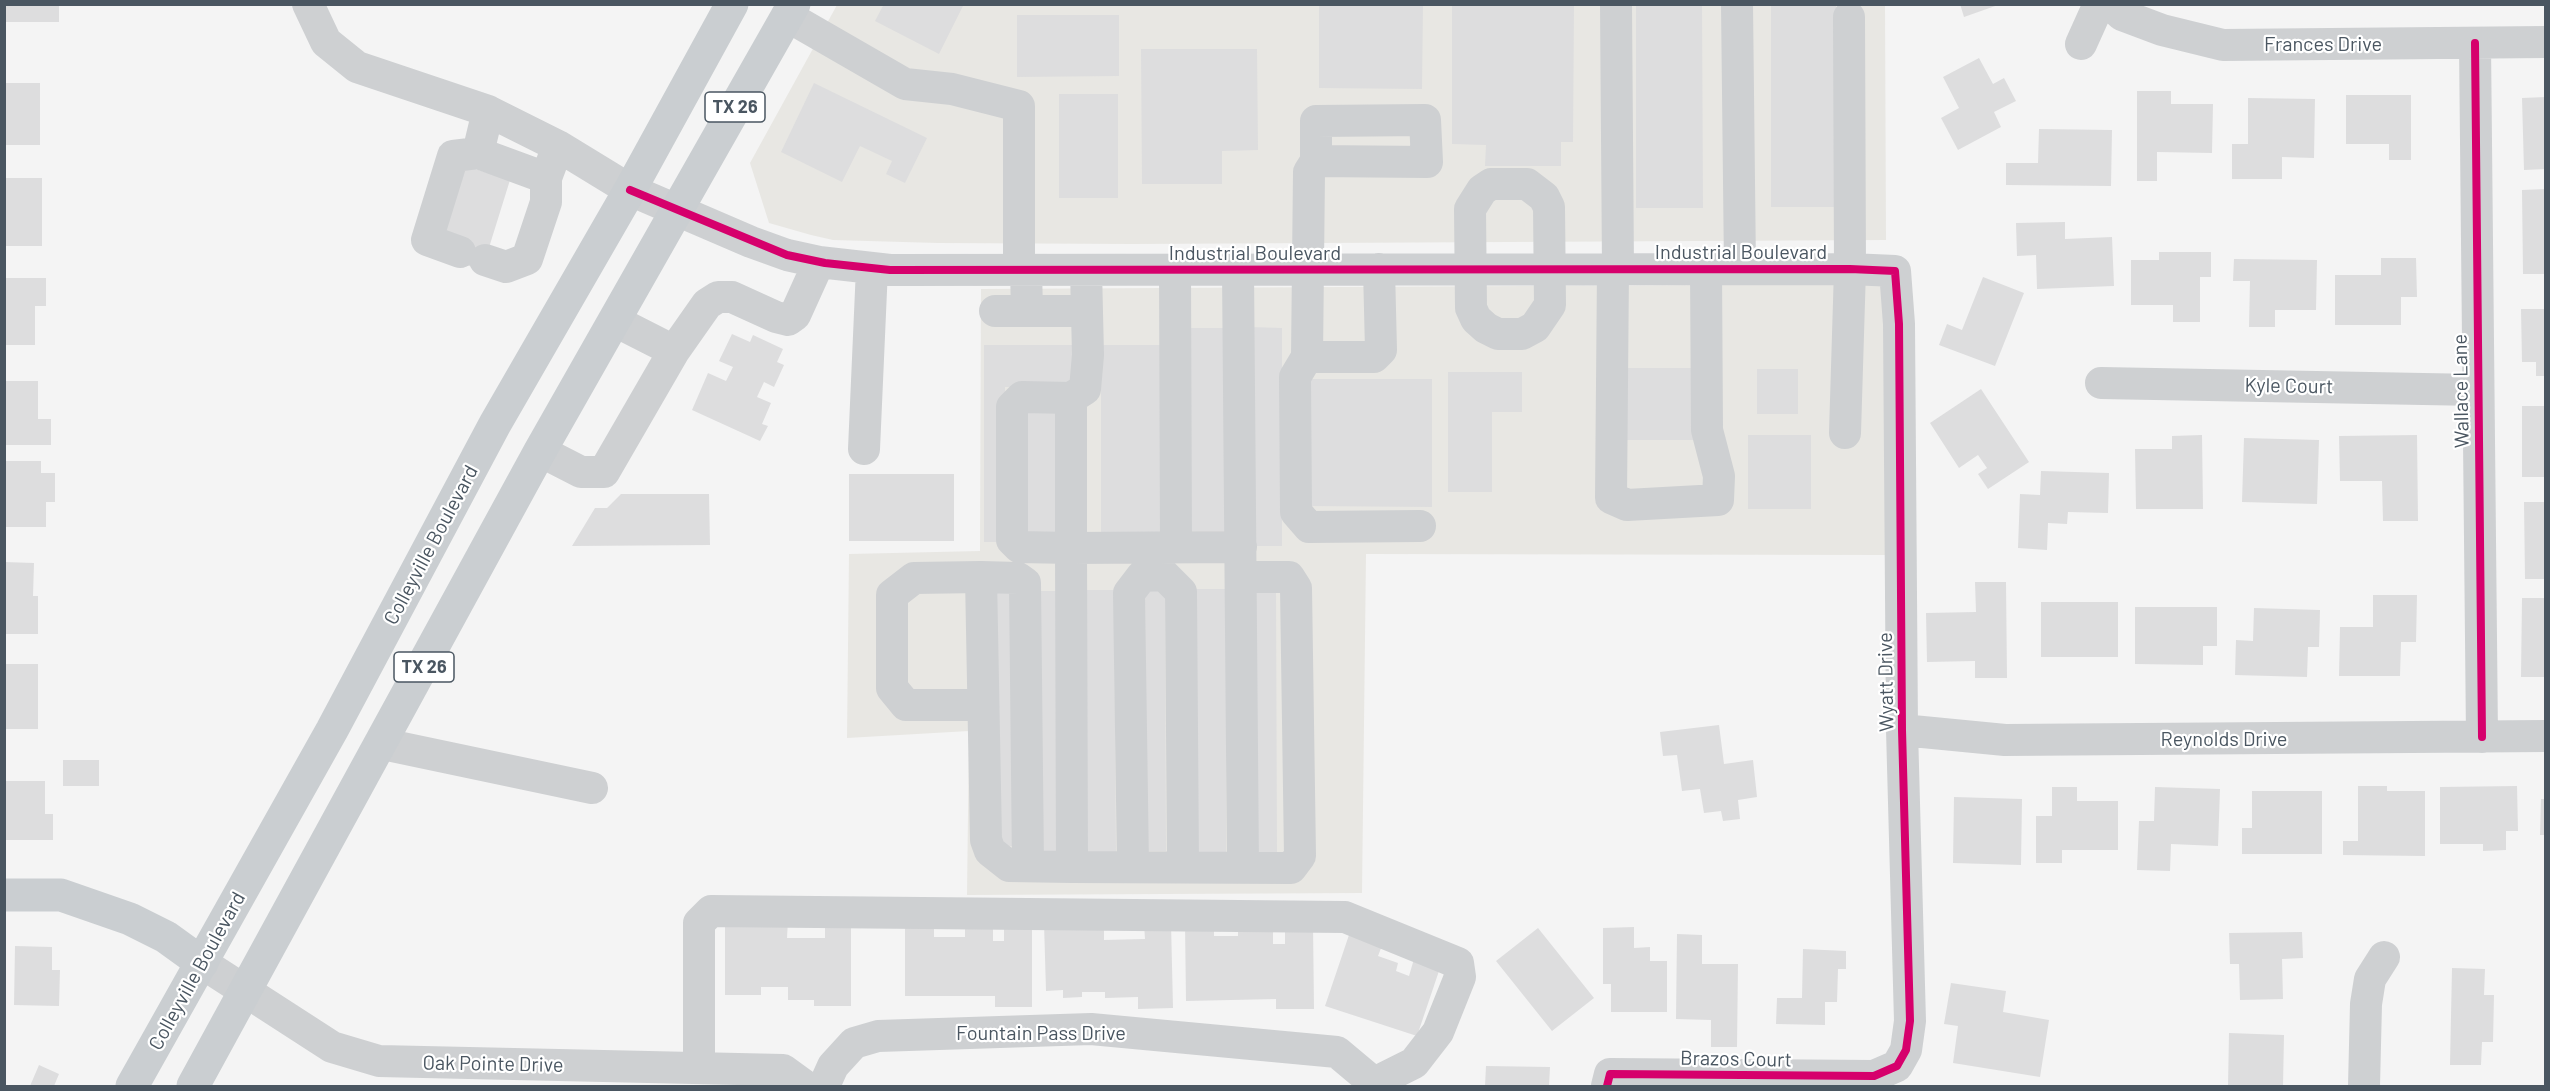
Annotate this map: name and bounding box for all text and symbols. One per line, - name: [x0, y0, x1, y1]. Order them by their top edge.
- street label: Frances Drive: [2264, 32, 2382, 56]
- road number: TX 26: [705, 92, 765, 122]
- street label: Industrial Boulevard: [1655, 240, 1827, 264]
- street label: Industrial Boulevard: [1169, 241, 1341, 265]
- street label: Wallace Lane: [2448, 334, 2474, 448]
- street label: Kyle Court: [2244, 373, 2334, 399]
- street label: Colleyville Boulevard: [379, 461, 483, 629]
- street label: Wyatt Drive: [1873, 632, 1899, 732]
- road number: TX 26: [394, 652, 454, 682]
- street label: Reynolds Drive: [2160, 727, 2288, 751]
- street label: Colleyville Boulevard: [144, 888, 250, 1054]
- street label: Fountain Pass Drive: [956, 1021, 1126, 1045]
- street label: Brazos Court: [1680, 1046, 1792, 1072]
- street label: Oak Pointe Drive: [422, 1051, 564, 1077]

